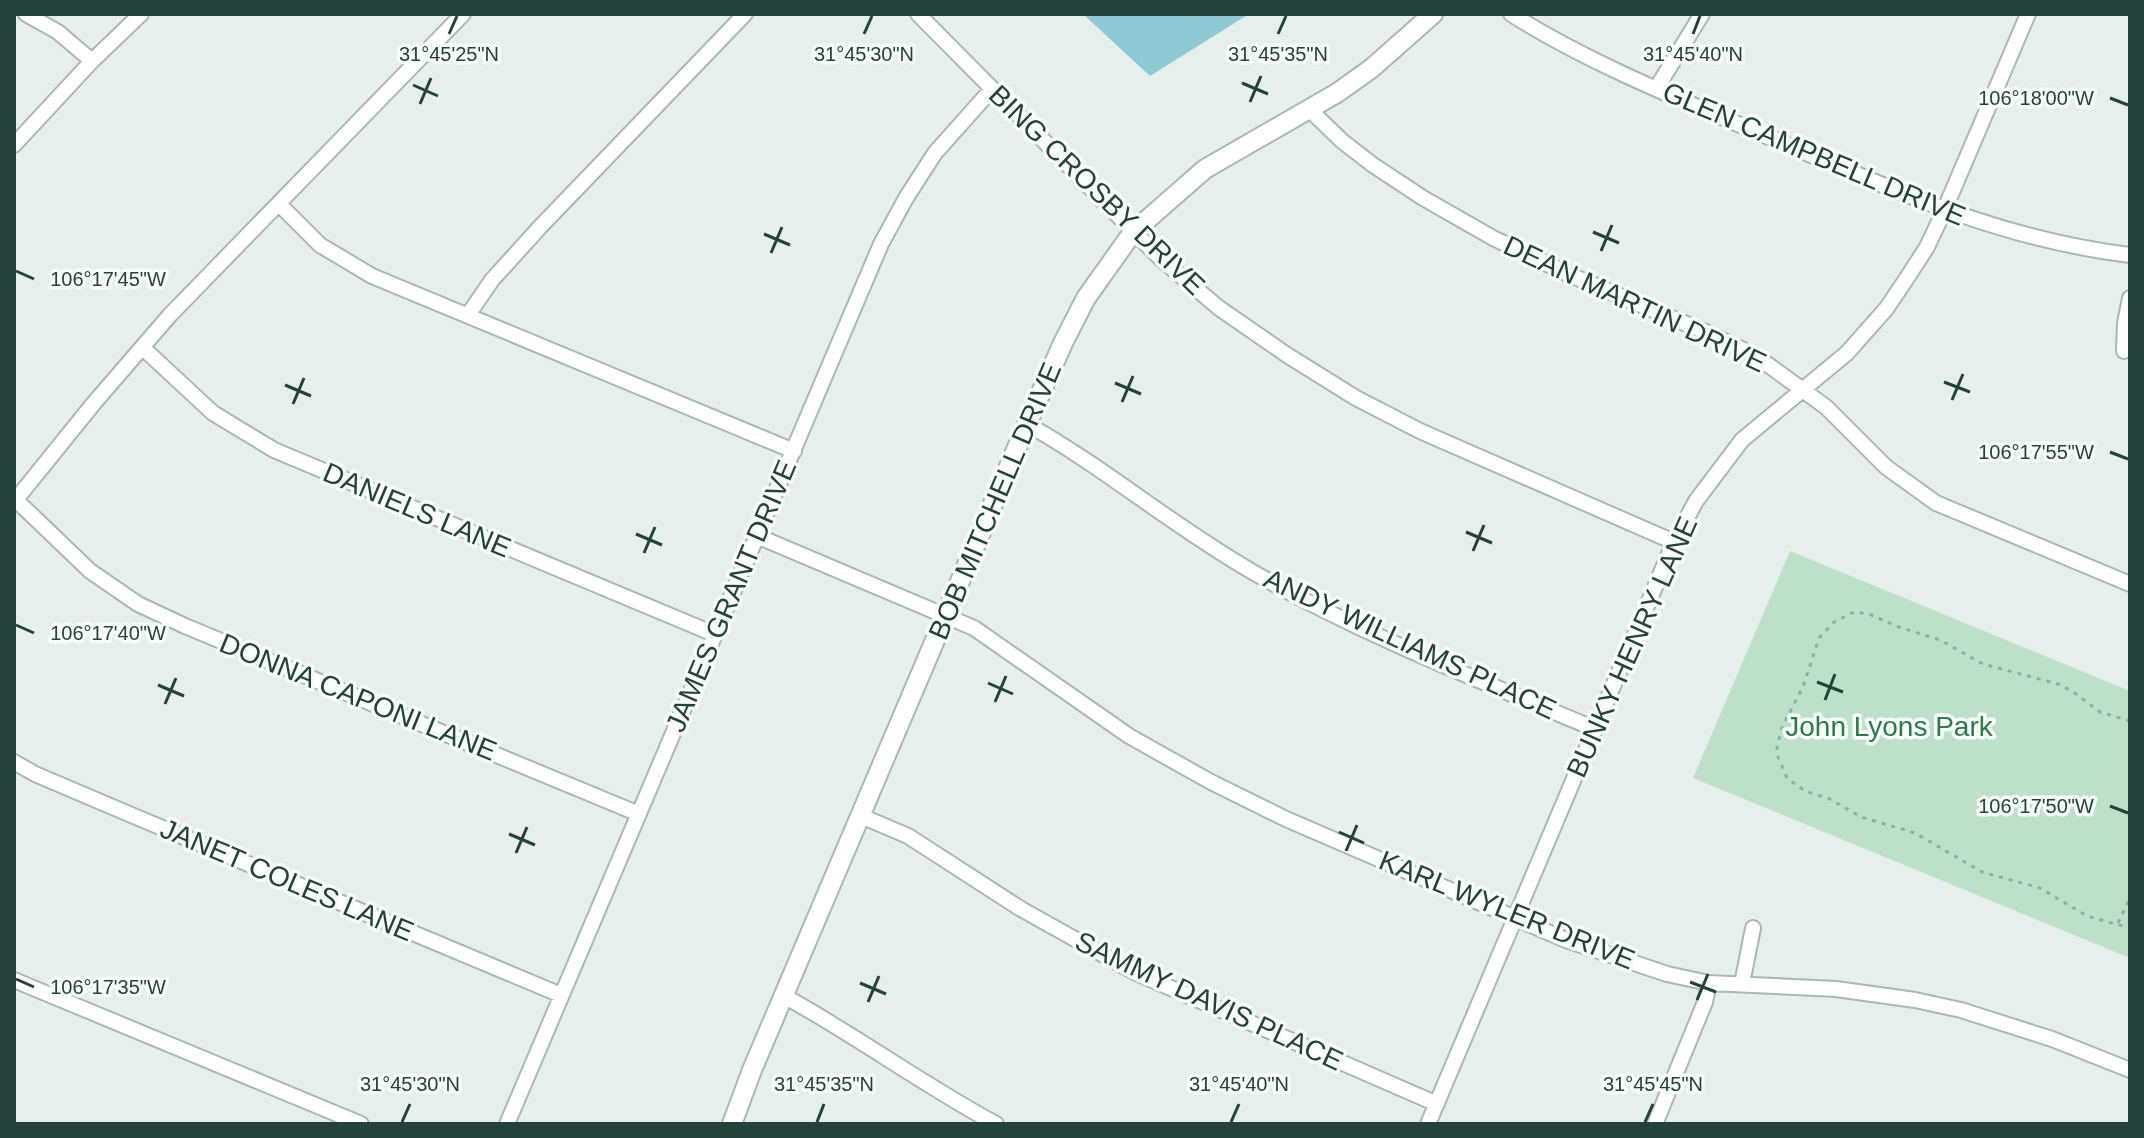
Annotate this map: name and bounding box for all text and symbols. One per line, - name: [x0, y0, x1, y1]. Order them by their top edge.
- text: 31°45'25"N: [399, 43, 499, 65]
- text: 31°45'30"N: [814, 43, 914, 65]
- text: 31°45'35"N: [1228, 43, 1328, 65]
- text: 31°45'40"N: [1643, 43, 1743, 65]
- street label: GLEN CAMPBELL DRIVE: [1658, 76, 1970, 232]
- street label: BING CROSBY DRIVE: [983, 79, 1211, 301]
- text: 106°18'00"W: [1978, 87, 2094, 109]
- street label: DEAN MARTIN DRIVE: [1499, 230, 1771, 378]
- text: 106°17'45"W: [50, 268, 166, 290]
- street label: BOB MITCHELL DRIVE: [923, 358, 1067, 644]
- text: 106°17'55"W: [1978, 441, 2094, 463]
- street label: JAMES GRANT DRIVE: [660, 456, 802, 736]
- street label: DANIELS LANE: [319, 457, 515, 563]
- street label: BUNKY HENRY LANE: [1561, 512, 1703, 782]
- street label: ANDY WILLIAMS PLACE: [1259, 563, 1561, 725]
- text: 106°17'40"W: [50, 622, 166, 644]
- street label: DONNA CAPONI LANE: [215, 627, 501, 767]
- park label: John Lyons Park: [1785, 711, 1994, 742]
- text: 106°17'50"W: [1978, 795, 2094, 817]
- street label: JANET COLES LANE: [156, 813, 418, 947]
- street label: KARL WYLER DRIVE: [1375, 845, 1639, 975]
- street label: SAMMY DAVIS PLACE: [1070, 925, 1348, 1077]
- text: 106°17'35"W: [50, 976, 166, 998]
- text: 31°45'30"N: [360, 1073, 460, 1095]
- text: 31°45'35"N: [774, 1073, 874, 1095]
- text: 31°45'40"N: [1189, 1073, 1289, 1095]
- text: 31°45'45"N: [1603, 1073, 1703, 1095]

